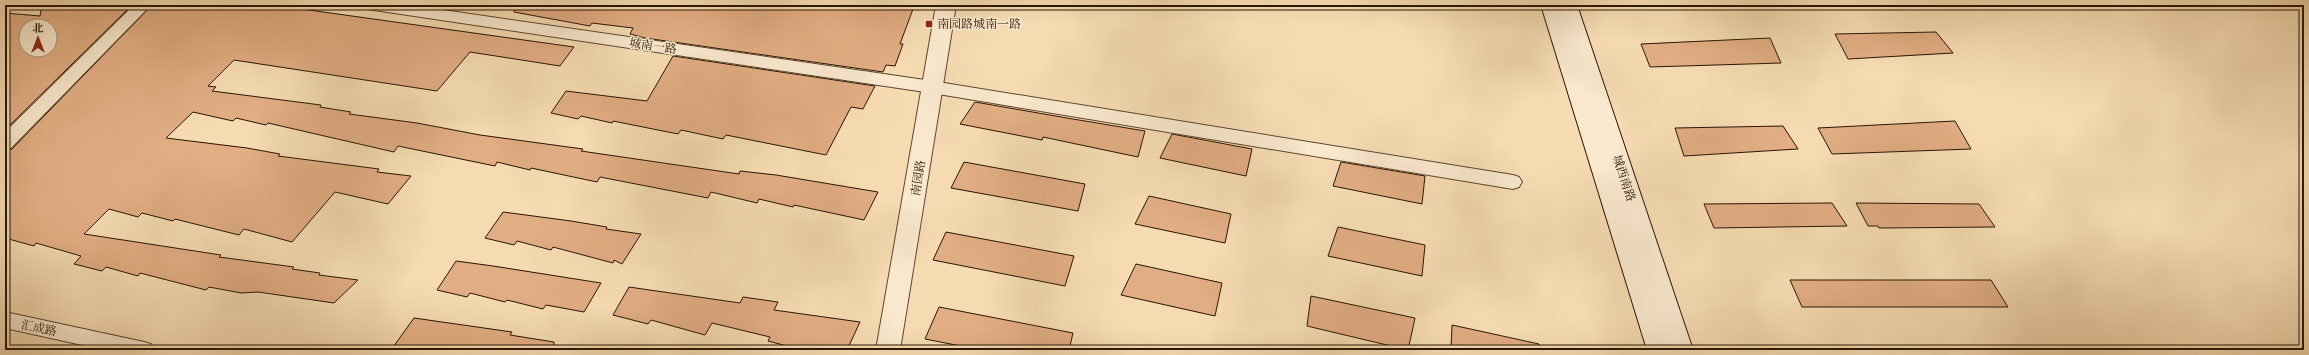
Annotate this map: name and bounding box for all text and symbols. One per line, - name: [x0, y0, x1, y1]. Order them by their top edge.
- place label: 南园路城南一路: [937, 17, 1021, 31]
- north arrow: [18, 18, 58, 58]
- marker: 南园路城南一路: [924, 19, 934, 29]
- text: 北: [33, 22, 44, 35]
- street label: 城南一路: [628, 36, 678, 56]
- street label: 城西南路: [1610, 153, 1638, 203]
- street label: 南园路: [908, 159, 928, 197]
- street label: 汇成路: [20, 317, 58, 339]

